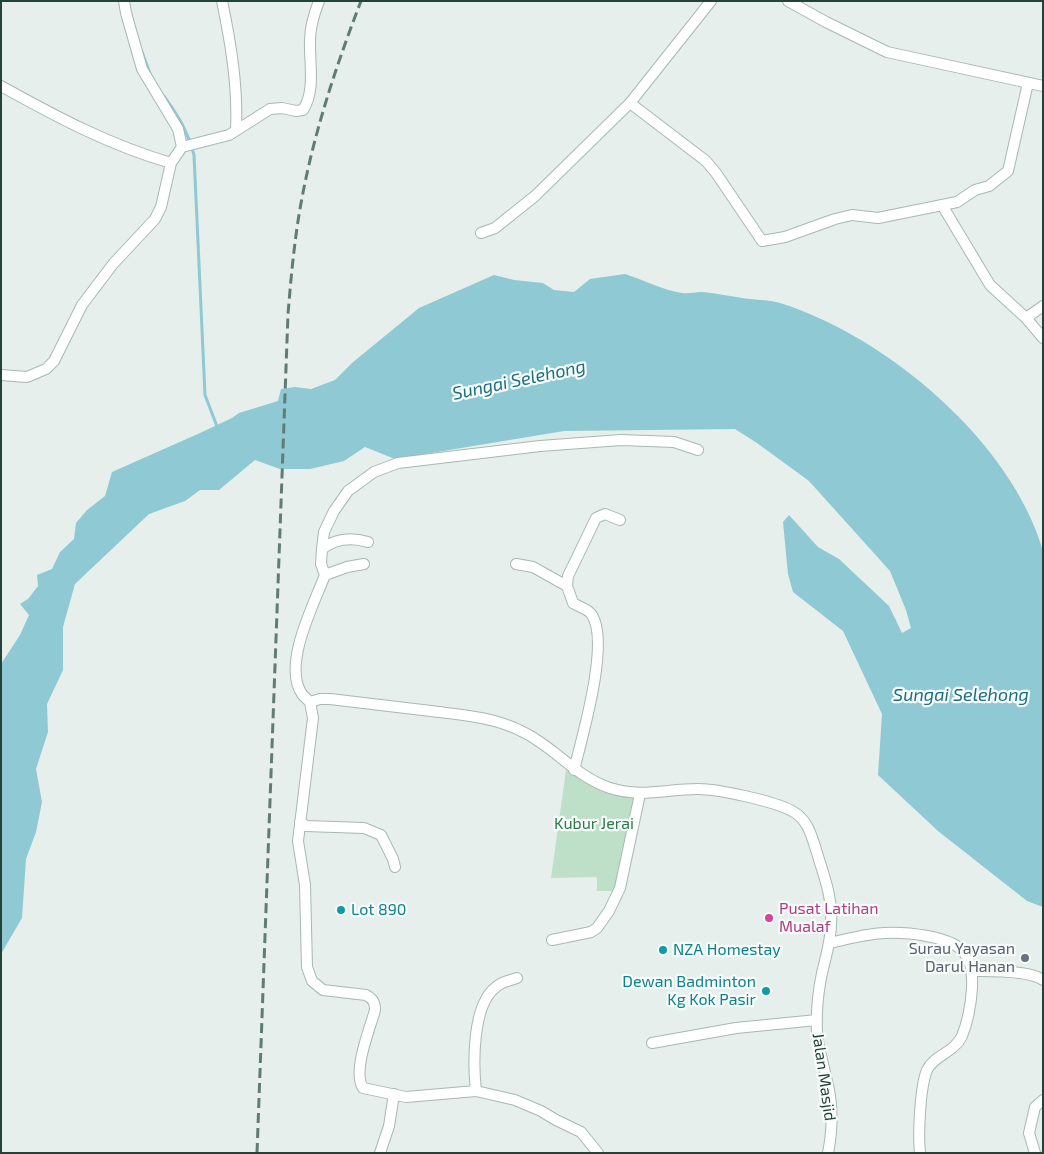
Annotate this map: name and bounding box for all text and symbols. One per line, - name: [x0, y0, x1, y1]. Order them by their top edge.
- water label: Sungai Selehong: [450, 355, 588, 405]
- water label: Sungai Selehong: [893, 684, 1029, 706]
- park label: Kubur Jerai: [554, 814, 634, 834]
- place label: Pusat Latihan Mualaf: [779, 899, 879, 937]
- place label: Lot 890: [351, 900, 406, 920]
- marker: Lot 890: [335, 904, 347, 916]
- marker: Pusat Latihan Mualaf: [763, 912, 775, 924]
- place label: Surau Yayasan Darul Hanan: [909, 939, 1015, 977]
- place label: NZA Homestay: [673, 940, 781, 960]
- marker: NZA Homestay: [657, 944, 669, 956]
- marker: Surau Yayasan Darul Hanan: [1019, 952, 1031, 964]
- place label: Dewan Badminton Kg Kok Pasir: [622, 972, 756, 1010]
- marker: Dewan Badminton Kg Kok Pasir: [760, 985, 772, 997]
- street label: Jalan Masjid: [808, 1032, 840, 1122]

